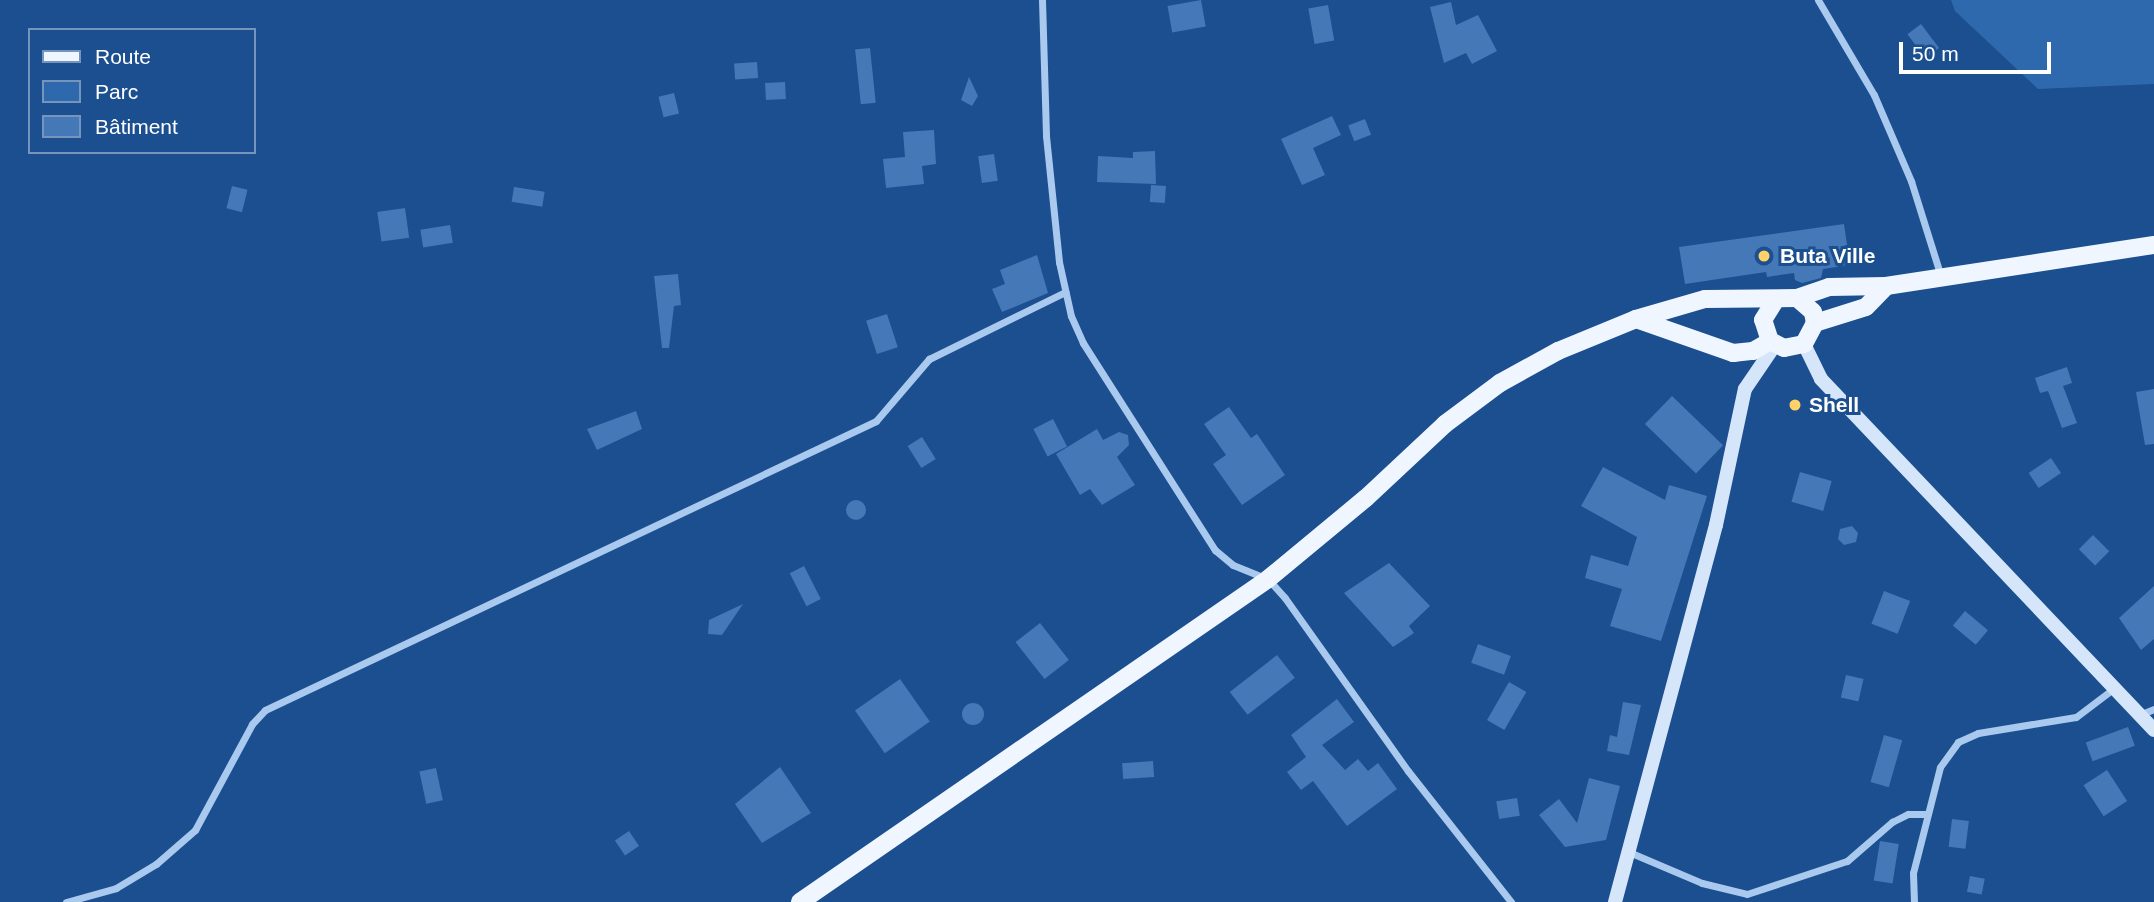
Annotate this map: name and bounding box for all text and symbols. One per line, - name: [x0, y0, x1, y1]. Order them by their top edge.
- legend: [28, 28, 256, 154]
- scale bar: [1902, 28, 2054, 72]
- text: 50 m: [1912, 42, 1959, 65]
- text: Route: [95, 45, 151, 68]
- text: Parc: [95, 80, 138, 103]
- text: Bâtiment: [95, 115, 178, 138]
- place label: Buta Ville: [1780, 243, 1875, 269]
- marker: Buta Ville: [1754, 246, 1774, 266]
- place label: Shell: [1809, 392, 1859, 418]
- marker: Shell: [1787, 397, 1803, 413]

